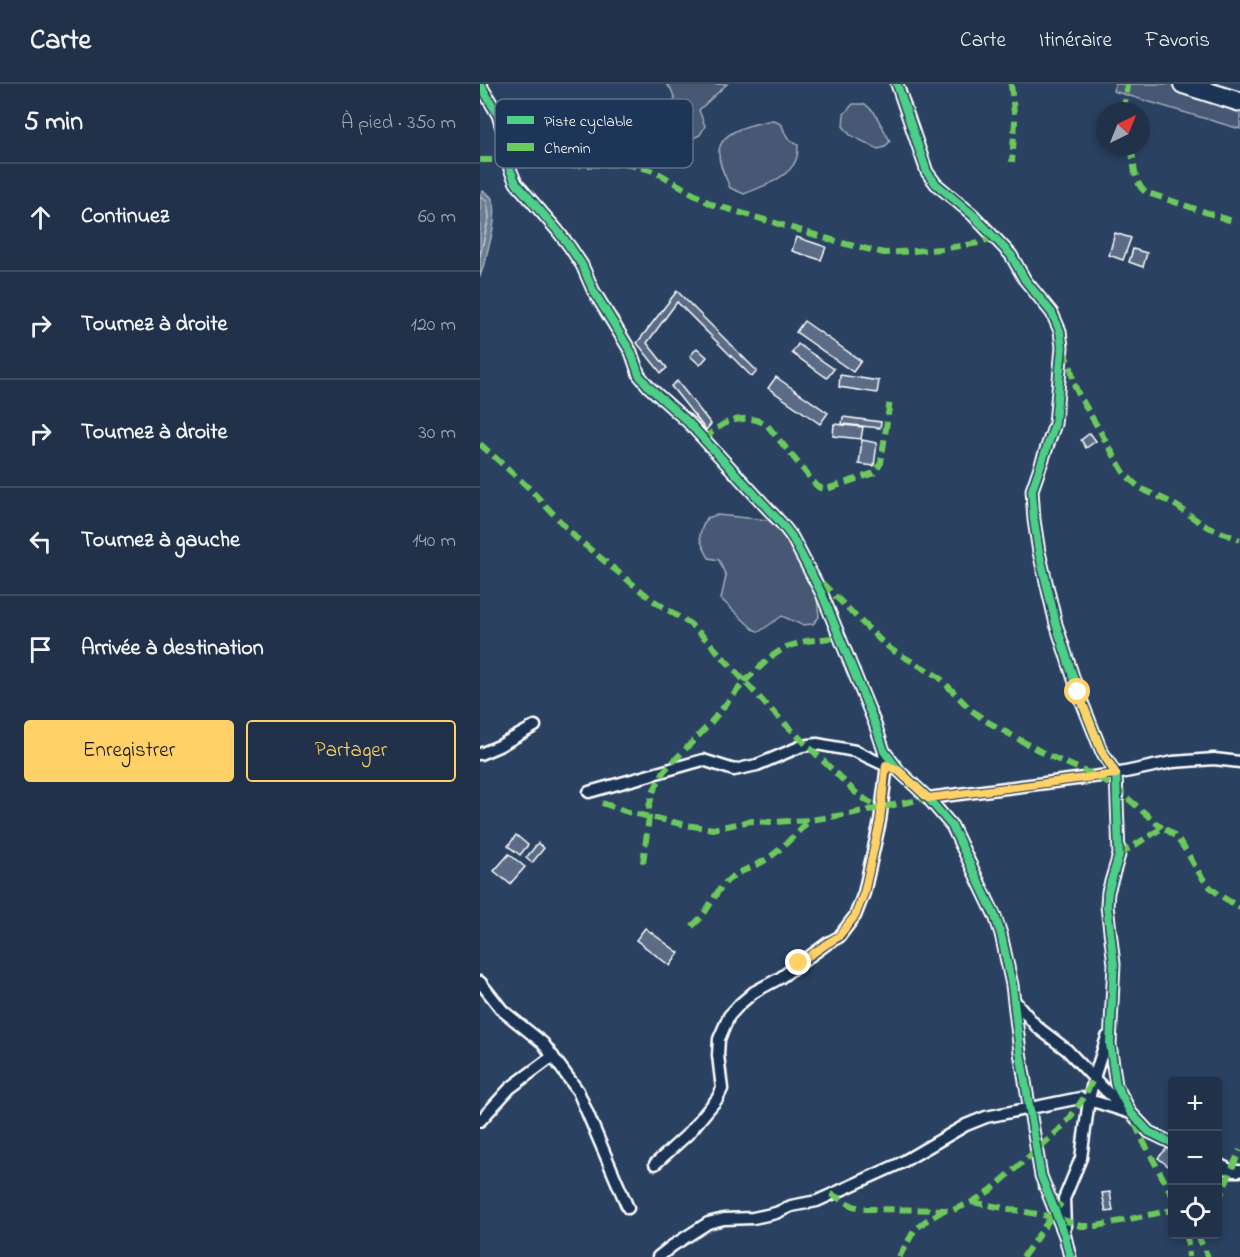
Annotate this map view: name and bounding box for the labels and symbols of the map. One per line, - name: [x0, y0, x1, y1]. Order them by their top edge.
- legend: [495, 99, 693, 168]
- north arrow: [1096, 102, 1150, 156]
- text: Piste cyclable: [544, 110, 633, 134]
- text: Chemin: [544, 137, 591, 161]
- route start: [1064, 678, 1090, 704]
- route end: [785, 949, 811, 975]

